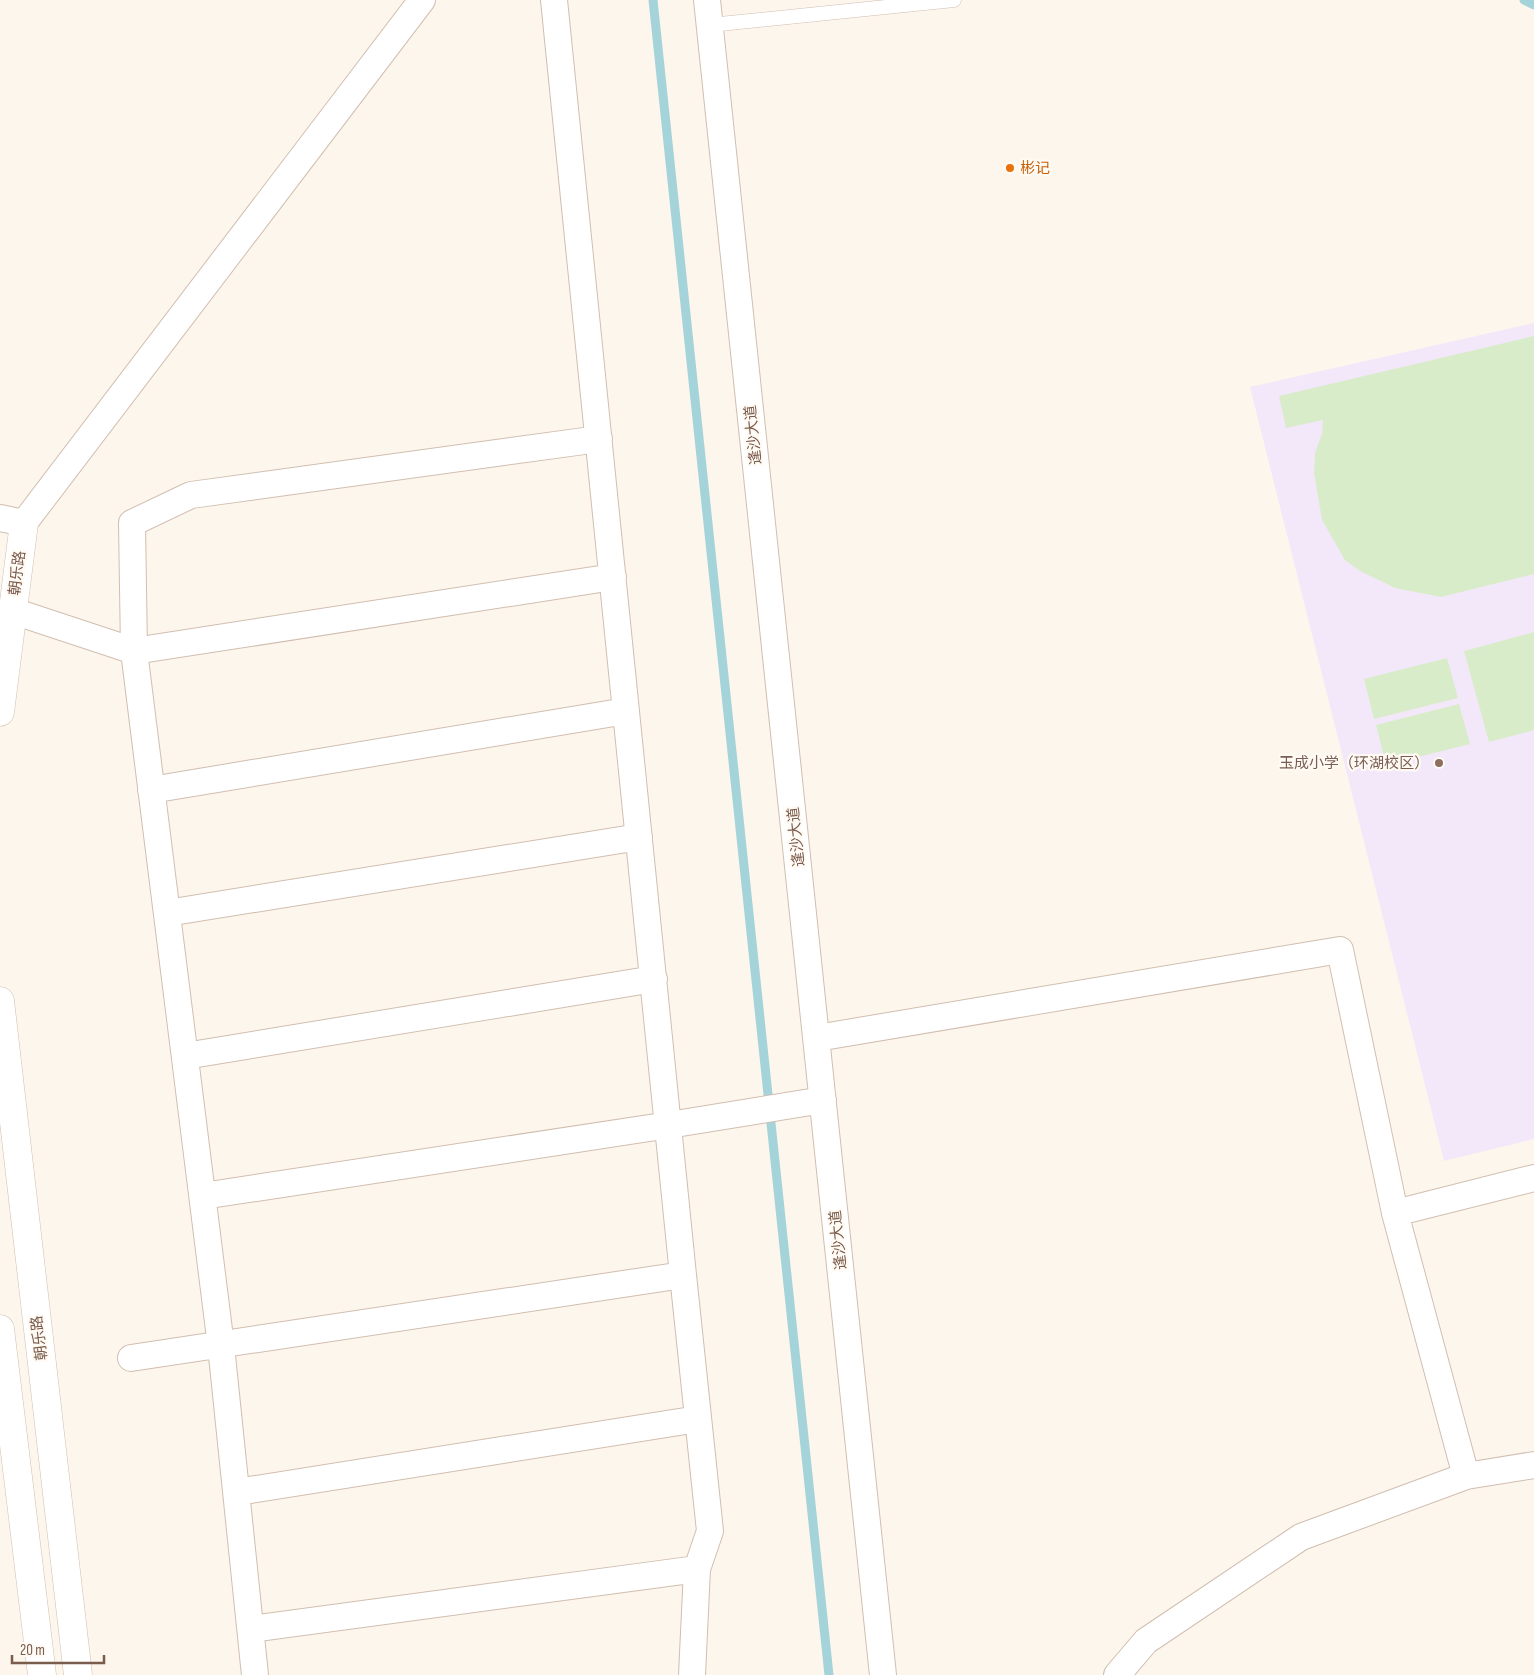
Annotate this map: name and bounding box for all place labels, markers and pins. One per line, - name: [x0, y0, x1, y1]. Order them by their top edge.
- place label: 彬记: [1020, 159, 1050, 178]
- marker: 彬记: [1004, 162, 1016, 174]
- place label: 玉成小学（环湖校区）: [1279, 754, 1429, 773]
- marker: 玉成小学（环湖校区）: [1433, 757, 1445, 769]

